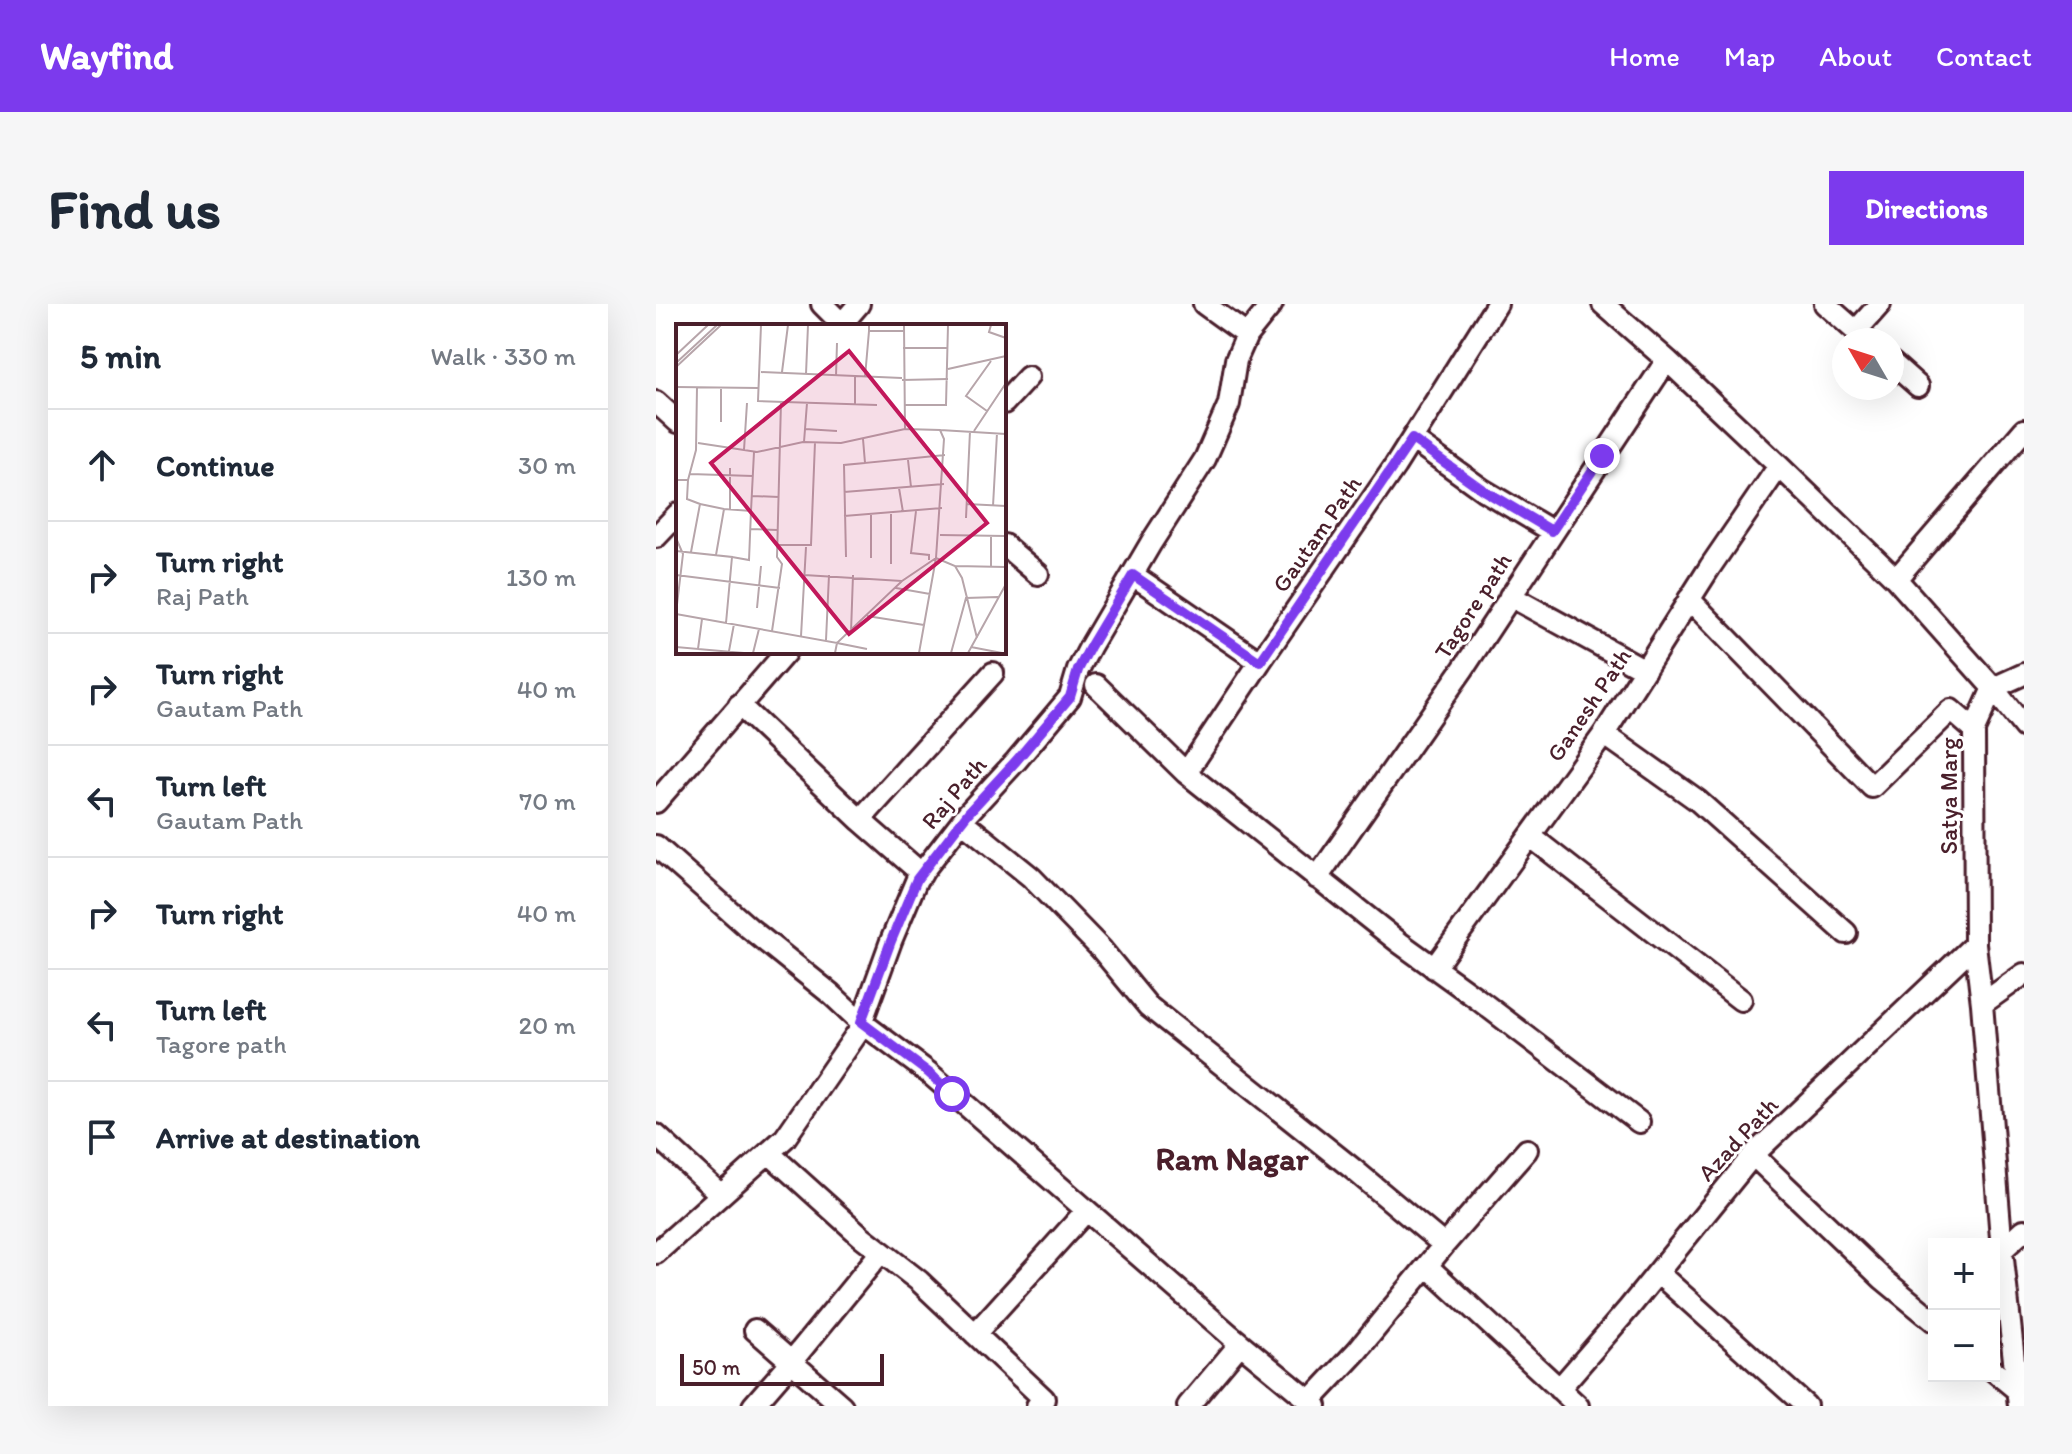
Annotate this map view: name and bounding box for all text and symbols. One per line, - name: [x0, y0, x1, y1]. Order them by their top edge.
- text: Wayfind: [40, 33, 173, 79]
- text: Home: [1609, 39, 1680, 73]
- text: Map: [1724, 39, 1775, 73]
- text: About: [1819, 39, 1892, 73]
- text: Contact: [1936, 39, 2032, 73]
- button: Directions: [1829, 171, 2024, 245]
- text: Find us: [48, 175, 221, 242]
- inset map: [676, 324, 1006, 654]
- north arrow: [1832, 328, 1904, 400]
- text: 5 min: [80, 336, 161, 377]
- text: Walk · 330 m: [431, 340, 576, 372]
- route end: [1584, 438, 1620, 474]
- icon: ahead: [80, 443, 124, 487]
- text: Continue: [156, 447, 275, 484]
- text: 30 m: [518, 449, 576, 481]
- street label: Gautam Path: [1266, 470, 1367, 598]
- text: Turn right: [156, 543, 284, 580]
- street label: Tagore path: [1428, 547, 1518, 664]
- icon: right: [80, 555, 124, 599]
- text: 130 m: [506, 561, 576, 593]
- text: Raj Path: [156, 580, 249, 612]
- street label: Ganesh Path: [1540, 643, 1637, 767]
- text: Turn right: [156, 655, 284, 692]
- icon: right: [80, 667, 124, 711]
- text: 40 m: [517, 673, 576, 705]
- text: Gautam Path: [156, 692, 303, 724]
- street label: Satya Marg: [1934, 737, 1963, 855]
- street label: Raj Path: [915, 750, 992, 835]
- text: Turn left: [156, 767, 267, 804]
- icon: left: [80, 779, 124, 823]
- text: 70 m: [519, 785, 576, 817]
- text: Gautam Path: [156, 804, 303, 836]
- icon: right: [80, 891, 124, 935]
- text: Turn right: [156, 895, 284, 932]
- text: 40 m: [517, 897, 576, 929]
- text: Turn left: [156, 991, 267, 1028]
- icon: left: [80, 1003, 124, 1047]
- text: 20 m: [519, 1009, 576, 1041]
- text: Tagore path: [156, 1028, 287, 1060]
- route start: [934, 1076, 970, 1112]
- street label: Azad Path: [1691, 1090, 1784, 1187]
- icon: arrive: [80, 1115, 124, 1159]
- text: Arrive at destination: [156, 1119, 420, 1156]
- district label: Ram Nagar: [1155, 1140, 1310, 1178]
- map controls: [1928, 1238, 2000, 1382]
- button: +: [1928, 1238, 2000, 1310]
- button: −: [1928, 1310, 2000, 1382]
- scale bar: [680, 1350, 884, 1386]
- text: 50 m: [692, 1354, 741, 1381]

